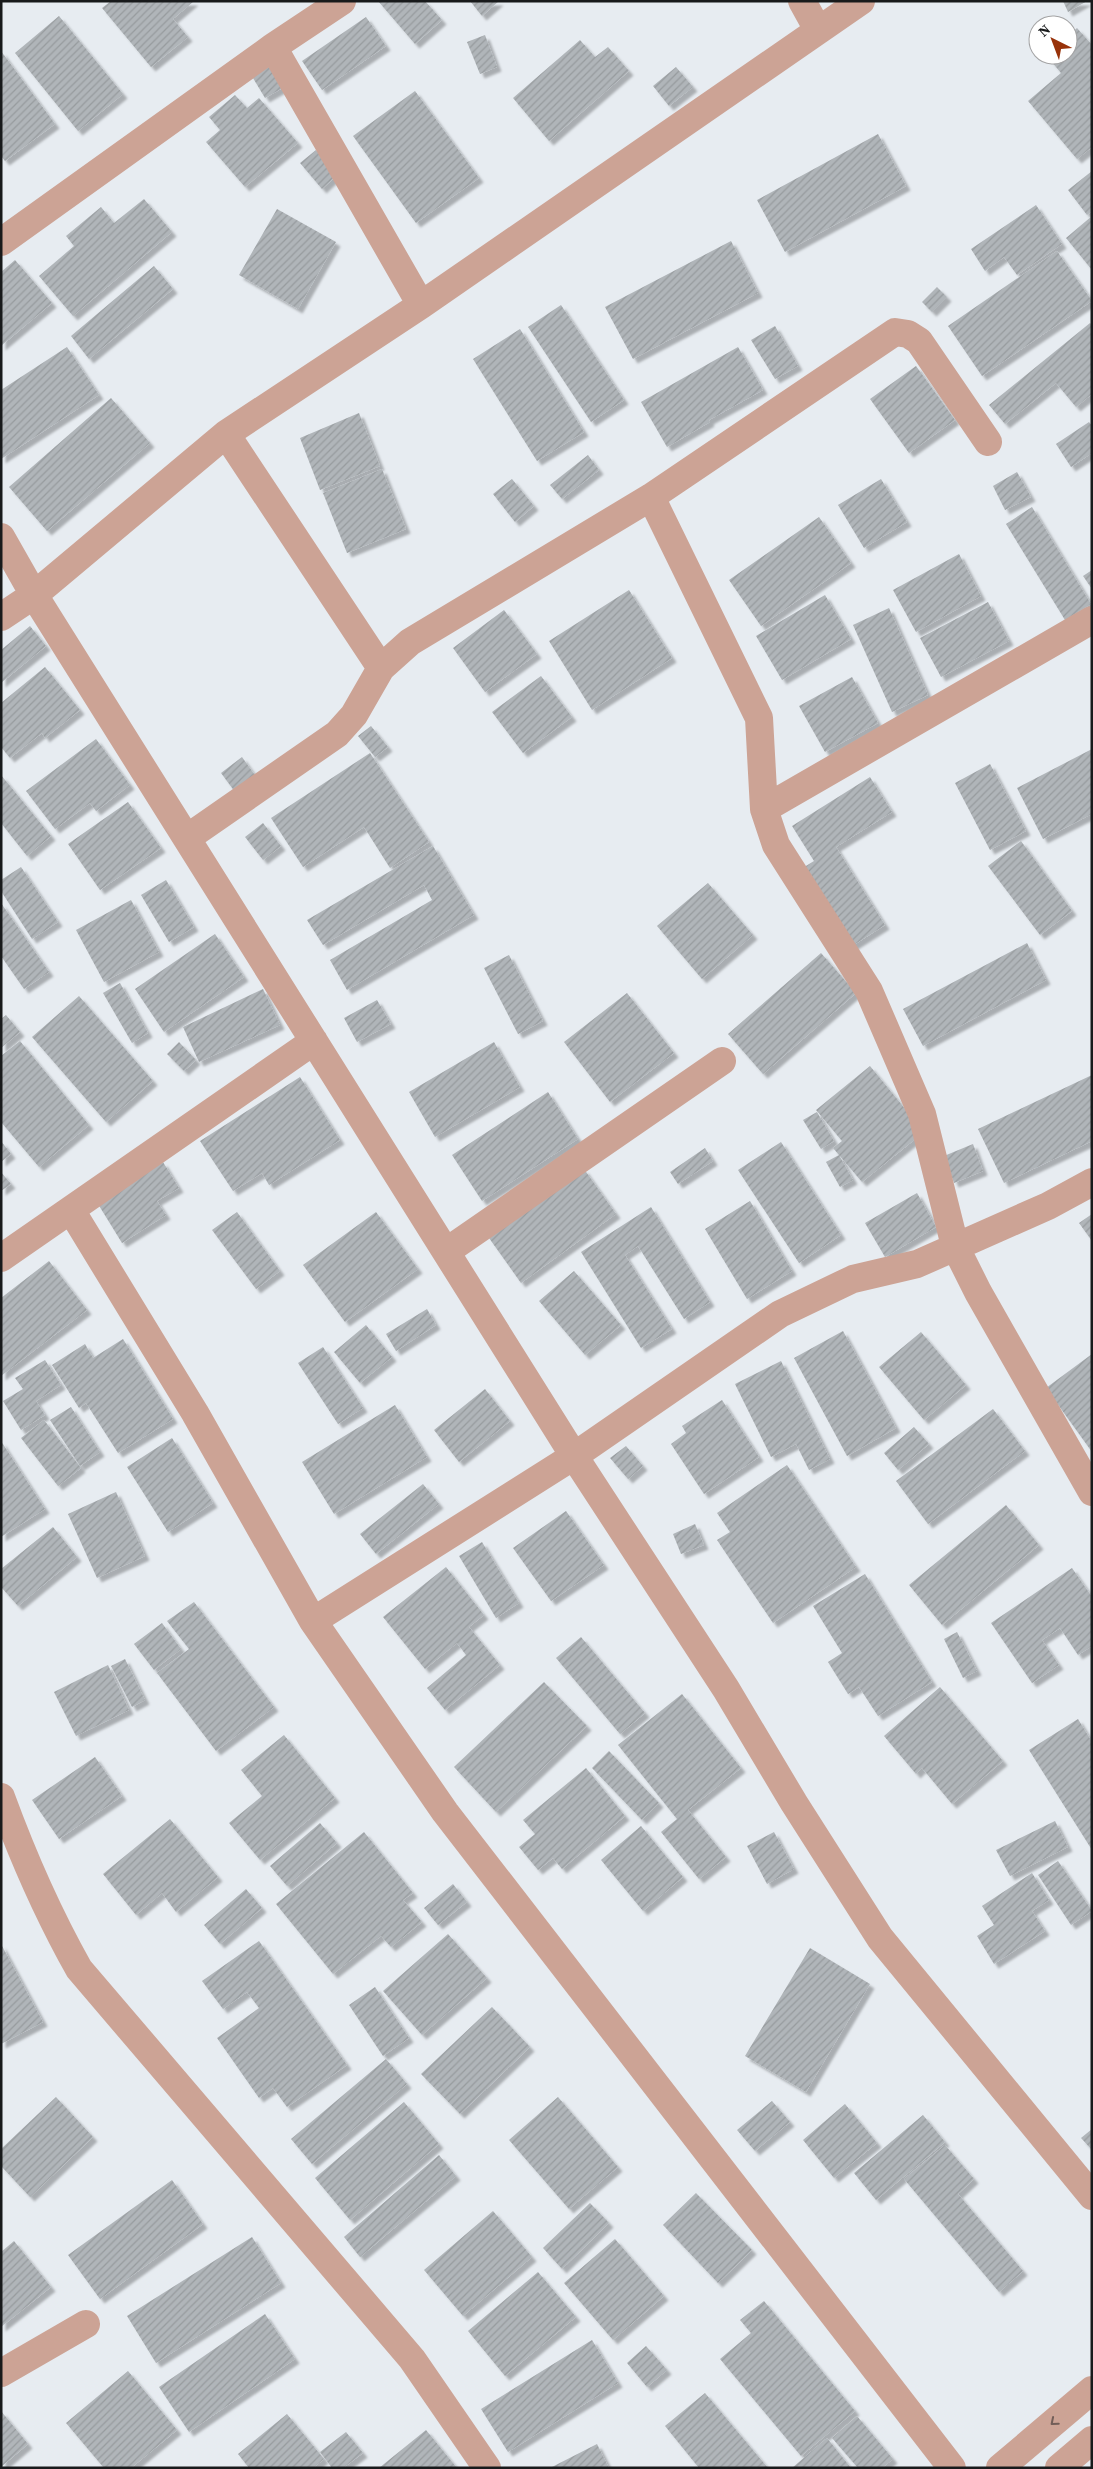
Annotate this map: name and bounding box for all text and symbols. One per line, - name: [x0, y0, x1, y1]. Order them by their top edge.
- north arrow: [1028, 15, 1078, 65]
- text: N: [1034, 19, 1055, 41]
- one-way arrow: [1051, 2416, 1060, 2425]

